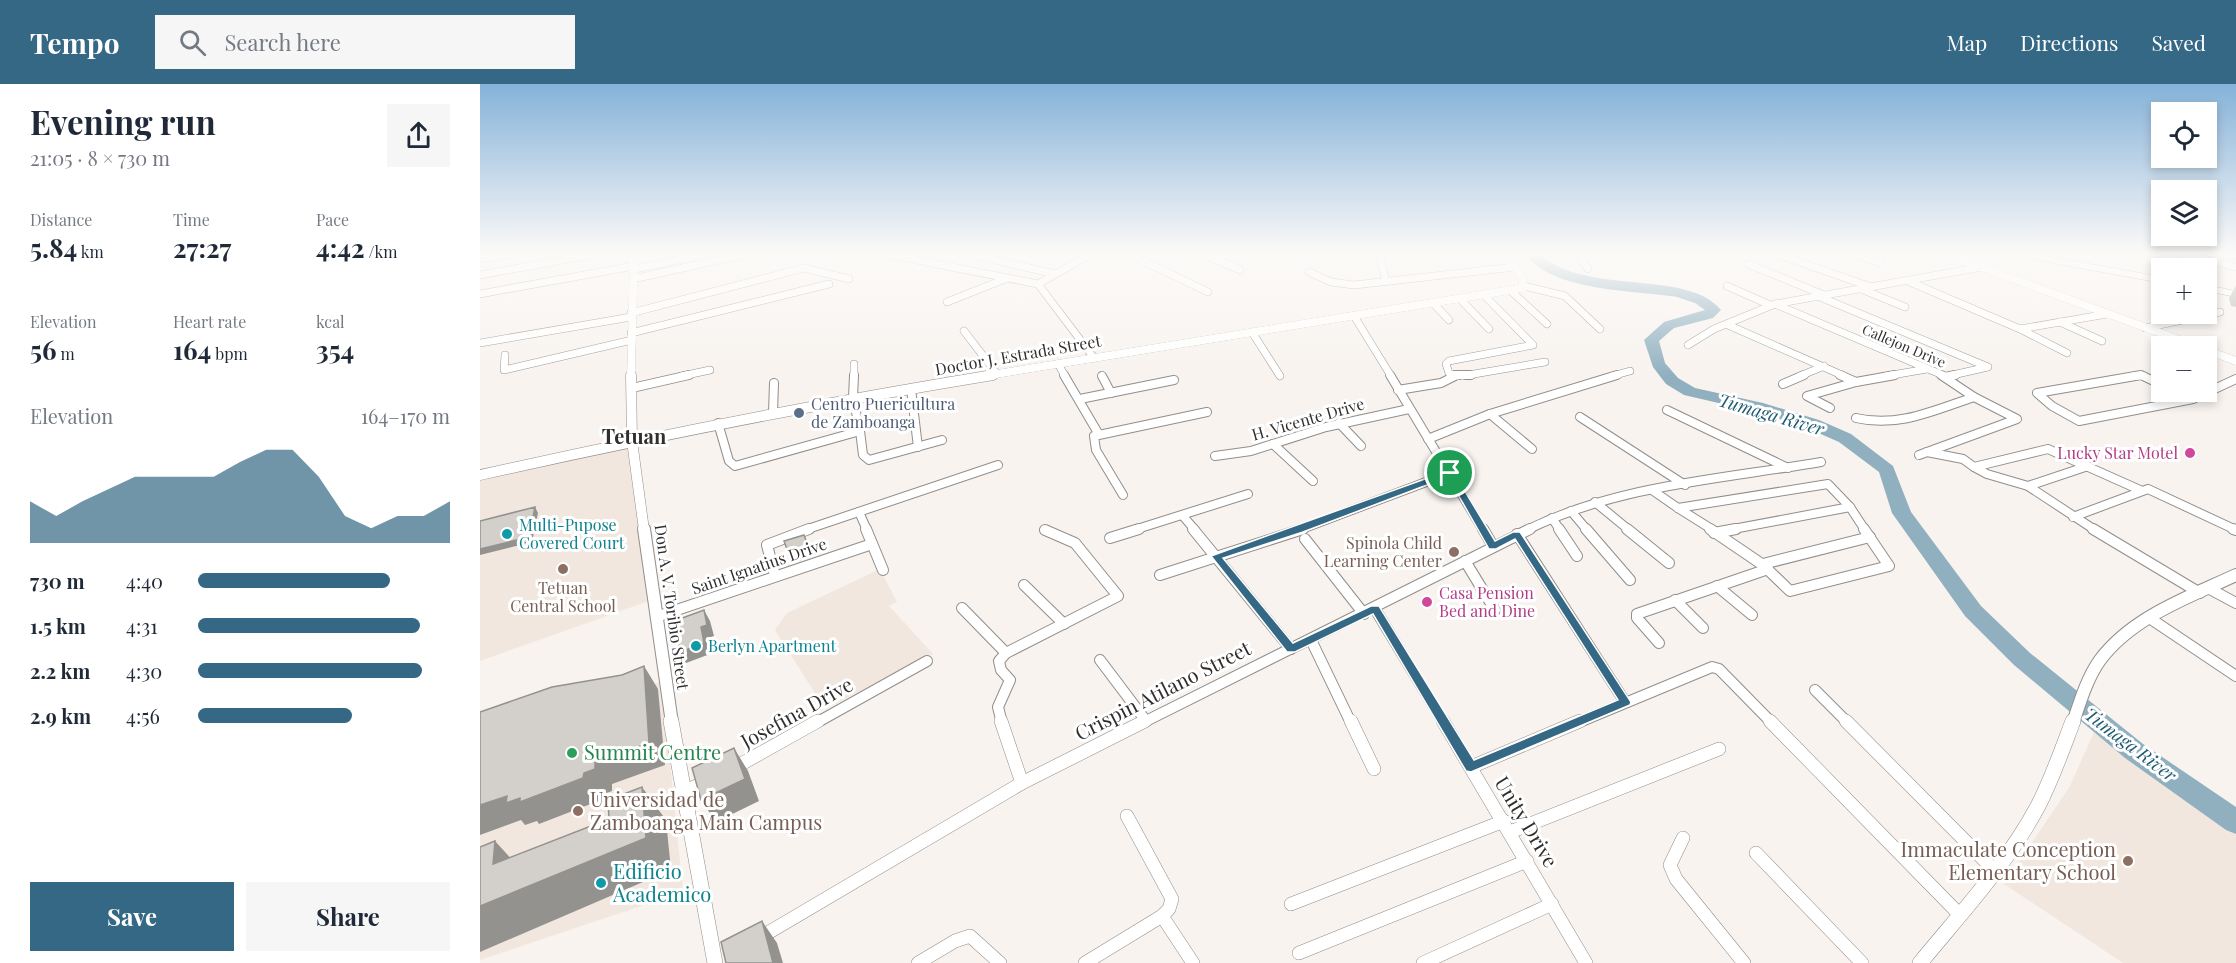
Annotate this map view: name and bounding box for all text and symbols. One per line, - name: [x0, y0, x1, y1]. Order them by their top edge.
- search box: [155, 15, 575, 69]
- text: Tempo: [30, 24, 119, 61]
- icon: search: [176, 26, 209, 59]
- text: Search here: [224, 27, 341, 57]
- text: Map: [1946, 28, 1987, 56]
- text: Directions: [2020, 28, 2118, 56]
- text: Saved: [2151, 28, 2206, 56]
- text: Evening run: [30, 99, 216, 143]
- map controls: [2151, 102, 2217, 402]
- button: locate: [2151, 102, 2217, 168]
- button: share: [387, 104, 450, 167]
- text: 21:05 · 8 × 730 m: [30, 144, 170, 171]
- button: layers: [2151, 180, 2217, 246]
- text: Distance: [30, 209, 92, 230]
- text: Time: [173, 209, 210, 230]
- text: Pace: [316, 209, 349, 230]
- text: 5.84: [30, 230, 77, 265]
- text: 27:27: [173, 230, 231, 265]
- text: 4:42: [316, 230, 365, 265]
- text: km: [77, 241, 104, 262]
- text: /km: [365, 241, 398, 262]
- button: +: [2151, 258, 2217, 324]
- text: Elevation: [30, 311, 97, 332]
- text: Heart rate: [173, 311, 246, 332]
- text: kcal: [316, 311, 345, 332]
- street label: Callejon Drive: [1859, 319, 1949, 372]
- street label: Doctor J. Estrada Street: [933, 330, 1103, 379]
- text: 56: [30, 332, 57, 367]
- text: 164: [173, 332, 211, 367]
- text: 354: [316, 332, 354, 367]
- button: −: [2151, 336, 2217, 402]
- text: m: [57, 343, 75, 364]
- text: bpm: [211, 343, 248, 364]
- water label: Tumaga River: [1716, 387, 1828, 441]
- street label: H. Vicente Drive: [1249, 392, 1367, 445]
- place label: Centro Puericultura de Zamboanga: [811, 393, 955, 432]
- text: Elevation: [30, 402, 113, 429]
- text: 164–170 m: [361, 402, 450, 429]
- marker: Centro Puericultura de Zamboanga: [792, 406, 806, 420]
- district label: Tetuan: [602, 422, 667, 449]
- place label: Lucky Star Motel: [2057, 442, 2178, 463]
- marker: Lucky Star Motel: [2183, 446, 2197, 460]
- pin: [1424, 447, 1475, 498]
- icon: arrive: [1433, 456, 1466, 489]
- place label: Multi-Pupose Covered Court: [519, 514, 625, 553]
- street label: Don A. V. Toribio Street: [650, 523, 695, 691]
- marker: Multi-Pupose Covered Court: [500, 527, 514, 541]
- place label: Spinola Child Learning Center: [1324, 532, 1442, 571]
- street label: Saint Ignatius Drive: [689, 533, 829, 598]
- marker: Spinola Child Learning Center: [1447, 545, 1461, 559]
- marker: Tetuan Central School: [556, 562, 570, 576]
- text: 730 m: [30, 567, 85, 594]
- text: 4:40: [126, 567, 163, 594]
- place label: Tetuan Central School: [510, 577, 616, 616]
- place label: Casa Pension Bed and Dine: [1439, 582, 1535, 621]
- marker: Casa Pension Bed and Dine: [1420, 595, 1434, 609]
- text: 1.5 km: [30, 612, 86, 639]
- text: 4:31: [126, 612, 158, 639]
- street label: Crispin Atilano Street: [1070, 633, 1256, 746]
- place label: Berlyn Apartment: [708, 635, 836, 656]
- marker: Berlyn Apartment: [689, 639, 703, 653]
- text: 2.2 km: [30, 657, 90, 684]
- text: 4:30: [126, 657, 162, 684]
- street label: Josefina Drive: [735, 670, 857, 754]
- text: 2.9 km: [30, 702, 91, 729]
- text: 4:56: [126, 702, 160, 729]
- water label: Tumaga River: [2080, 702, 2182, 787]
- place label: Summit Centre: [584, 738, 721, 765]
- marker: Summit Centre: [565, 746, 579, 760]
- street label: Unity Drive: [1490, 771, 1565, 872]
- place label: Universidad de Zamboanga Main Campus: [590, 785, 822, 835]
- marker: Universidad de Zamboanga Main Campus: [571, 804, 585, 818]
- place label: Immaculate Conception Elementary School: [1901, 835, 2116, 885]
- marker: Immaculate Conception Elementary School: [2121, 854, 2135, 868]
- place label: Edificio Academico: [612, 857, 711, 907]
- marker: Edificio Academico: [594, 876, 608, 890]
- button: Save: [30, 882, 234, 951]
- button: Share: [246, 882, 450, 951]

